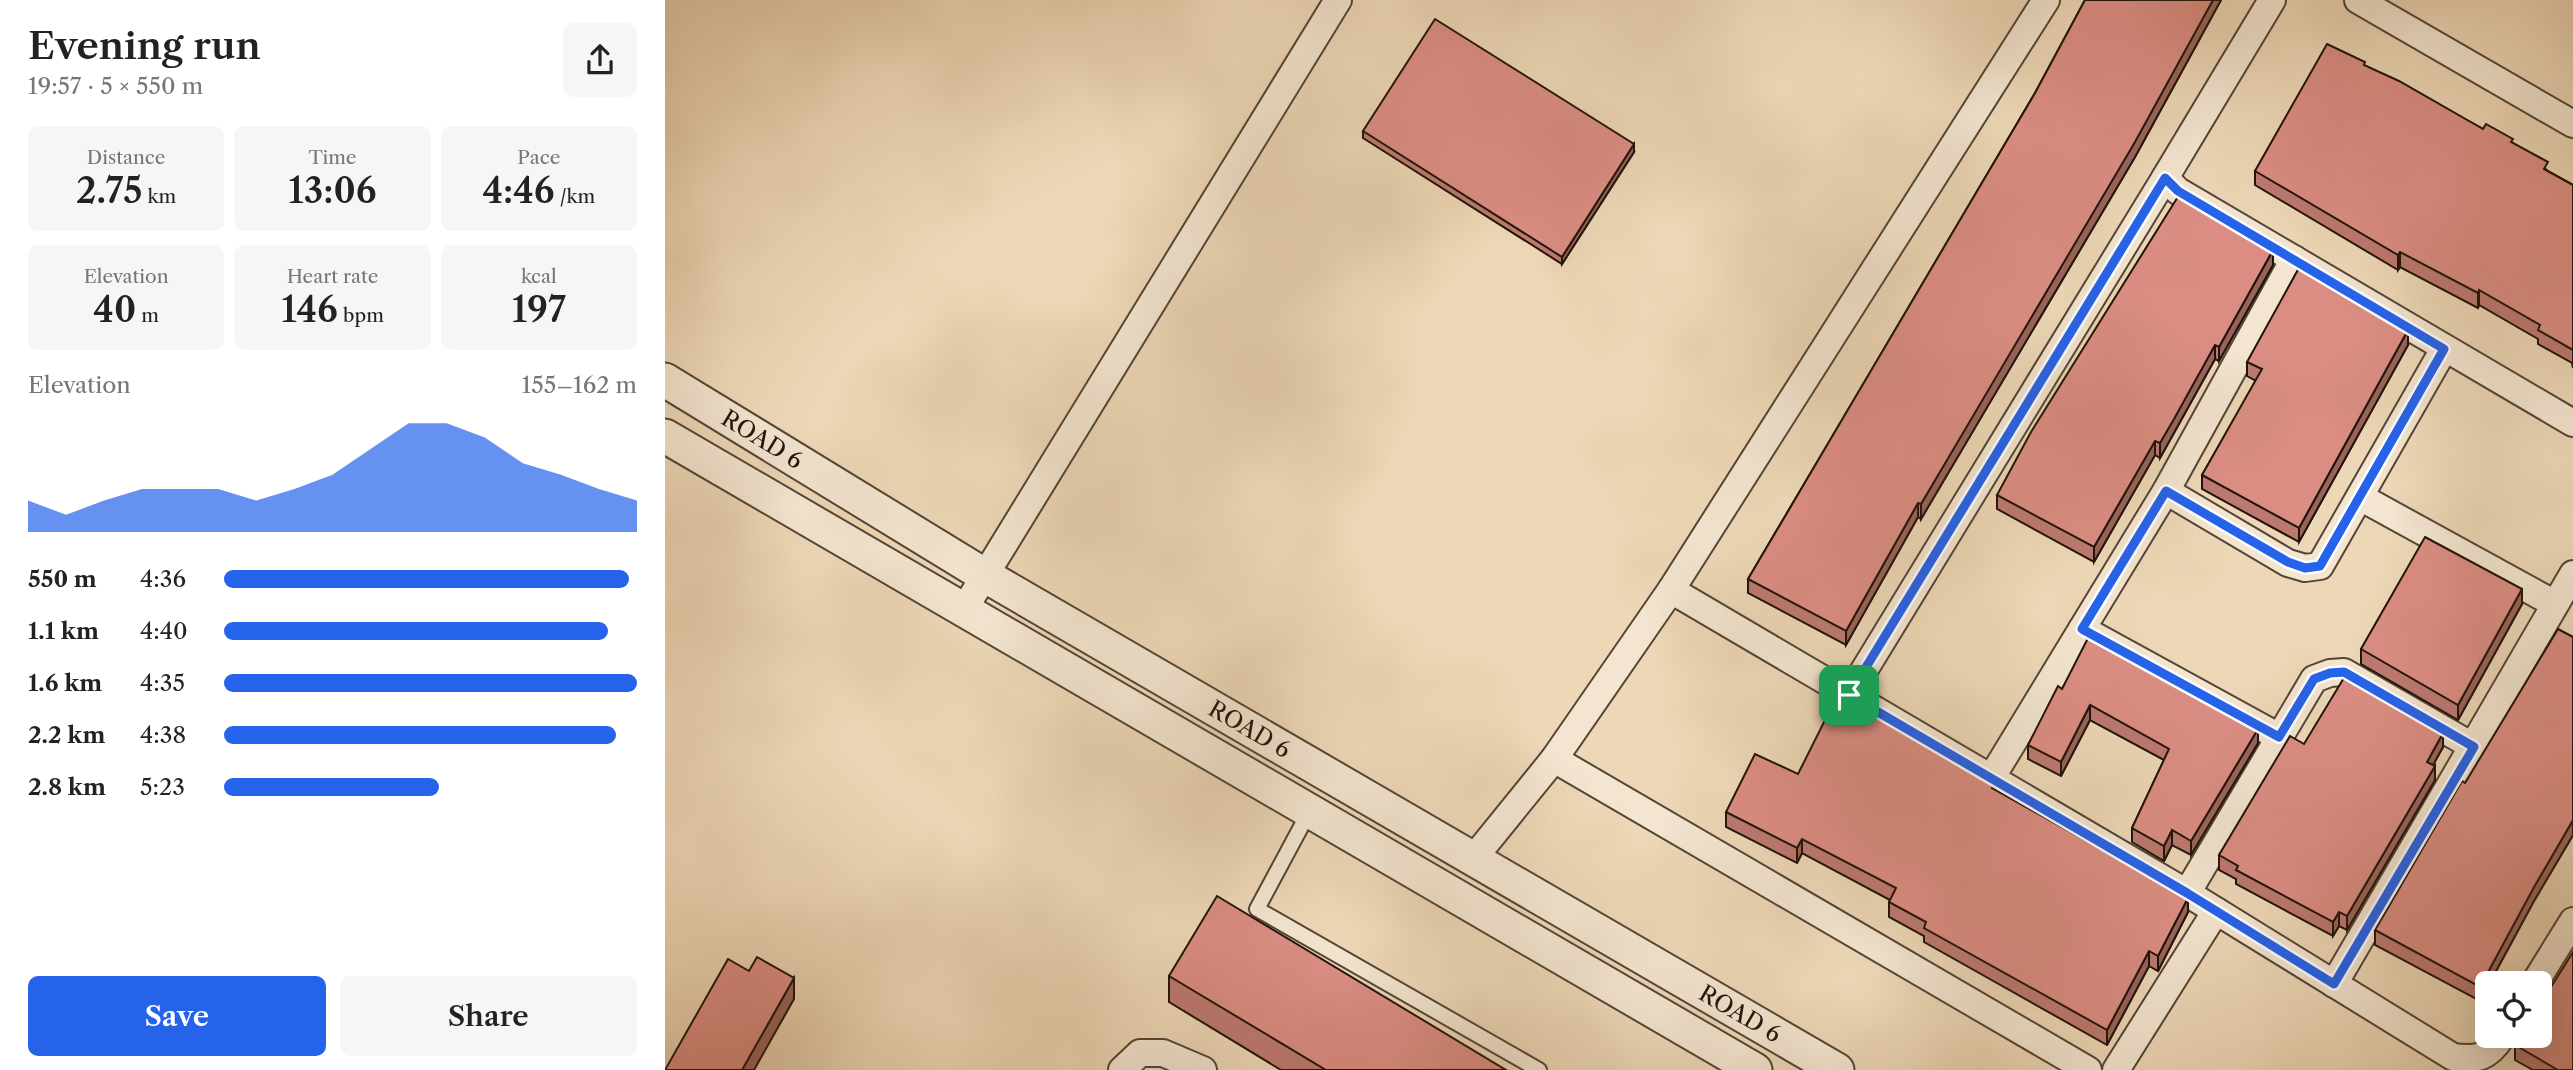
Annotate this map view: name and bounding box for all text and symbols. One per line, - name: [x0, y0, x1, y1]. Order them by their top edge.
- text: Evening run: [28, 22, 261, 69]
- button: share: [563, 23, 637, 97]
- text: 19:57 · 5 × 550 m: [28, 72, 203, 100]
- text: Distance: [87, 146, 165, 169]
- text: Time: [308, 146, 357, 169]
- text: Pace: [517, 146, 560, 169]
- text: 2.75: [76, 169, 143, 212]
- text: 13:06: [288, 169, 377, 212]
- text: 4:46: [482, 169, 555, 212]
- text: km: [143, 185, 176, 208]
- text: /km: [555, 185, 595, 208]
- text: Elevation: [84, 265, 169, 288]
- text: Heart rate: [287, 265, 378, 288]
- text: kcal: [521, 265, 557, 288]
- text: 40: [93, 288, 136, 331]
- text: 146: [281, 288, 338, 331]
- text: 197: [512, 288, 566, 331]
- text: m: [136, 304, 159, 327]
- text: bpm: [338, 304, 384, 327]
- text: Elevation: [28, 371, 131, 399]
- text: 155–162 m: [522, 371, 637, 399]
- street label: ROAD 6: [716, 404, 808, 475]
- text: 550 m: [28, 565, 97, 593]
- text: 4:36: [140, 565, 186, 593]
- text: 1.1 km: [28, 617, 99, 645]
- text: 4:40: [140, 617, 188, 645]
- pin: [1819, 665, 1879, 725]
- text: 1.6 km: [28, 669, 102, 697]
- text: 4:35: [140, 669, 185, 697]
- icon: arrive: [1830, 676, 1868, 714]
- street label: ROAD 6: [1204, 694, 1296, 764]
- text: 2.2 km: [28, 721, 105, 749]
- text: 4:38: [140, 721, 186, 749]
- text: 2.8 km: [28, 773, 106, 801]
- text: 5:23: [140, 773, 185, 801]
- map controls: [2475, 971, 2552, 1048]
- button: locate: [2475, 971, 2552, 1048]
- button: Save: [28, 976, 326, 1056]
- button: Share: [340, 976, 637, 1056]
- street label: ROAD 6: [1694, 979, 1786, 1049]

